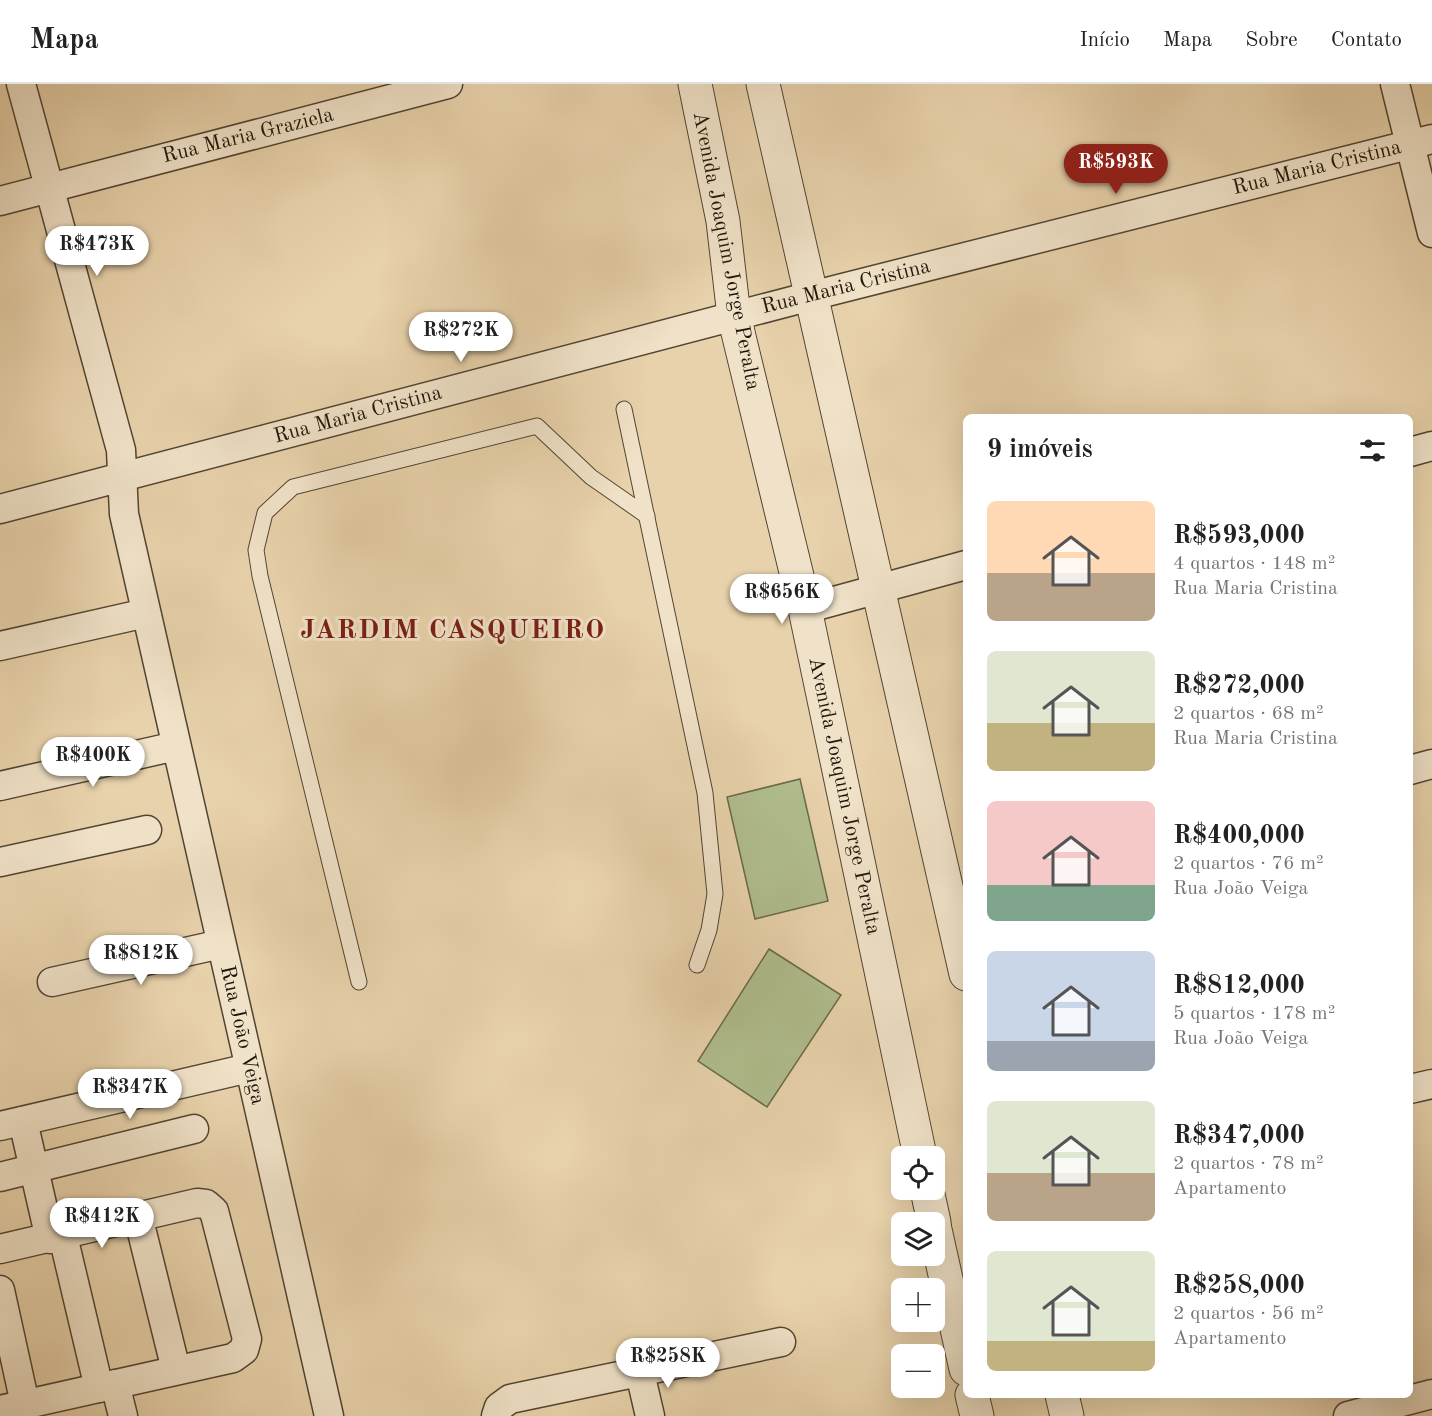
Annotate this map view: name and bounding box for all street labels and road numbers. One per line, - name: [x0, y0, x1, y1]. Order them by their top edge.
- street label: Rua Maria Graziela: [160, 105, 336, 167]
- street label: Avenida Joaquim Jorge Peralta: [689, 110, 763, 392]
- street label: Rua Maria Cristina: [1230, 137, 1404, 199]
- street label: Rua Maria Cristina: [759, 256, 933, 318]
- street label: Rua Maria Cristina: [272, 382, 444, 448]
- street label: Avenida Joaquim Jorge Peralta: [804, 655, 884, 937]
- street label: Rua João Veiga: [216, 963, 268, 1107]

